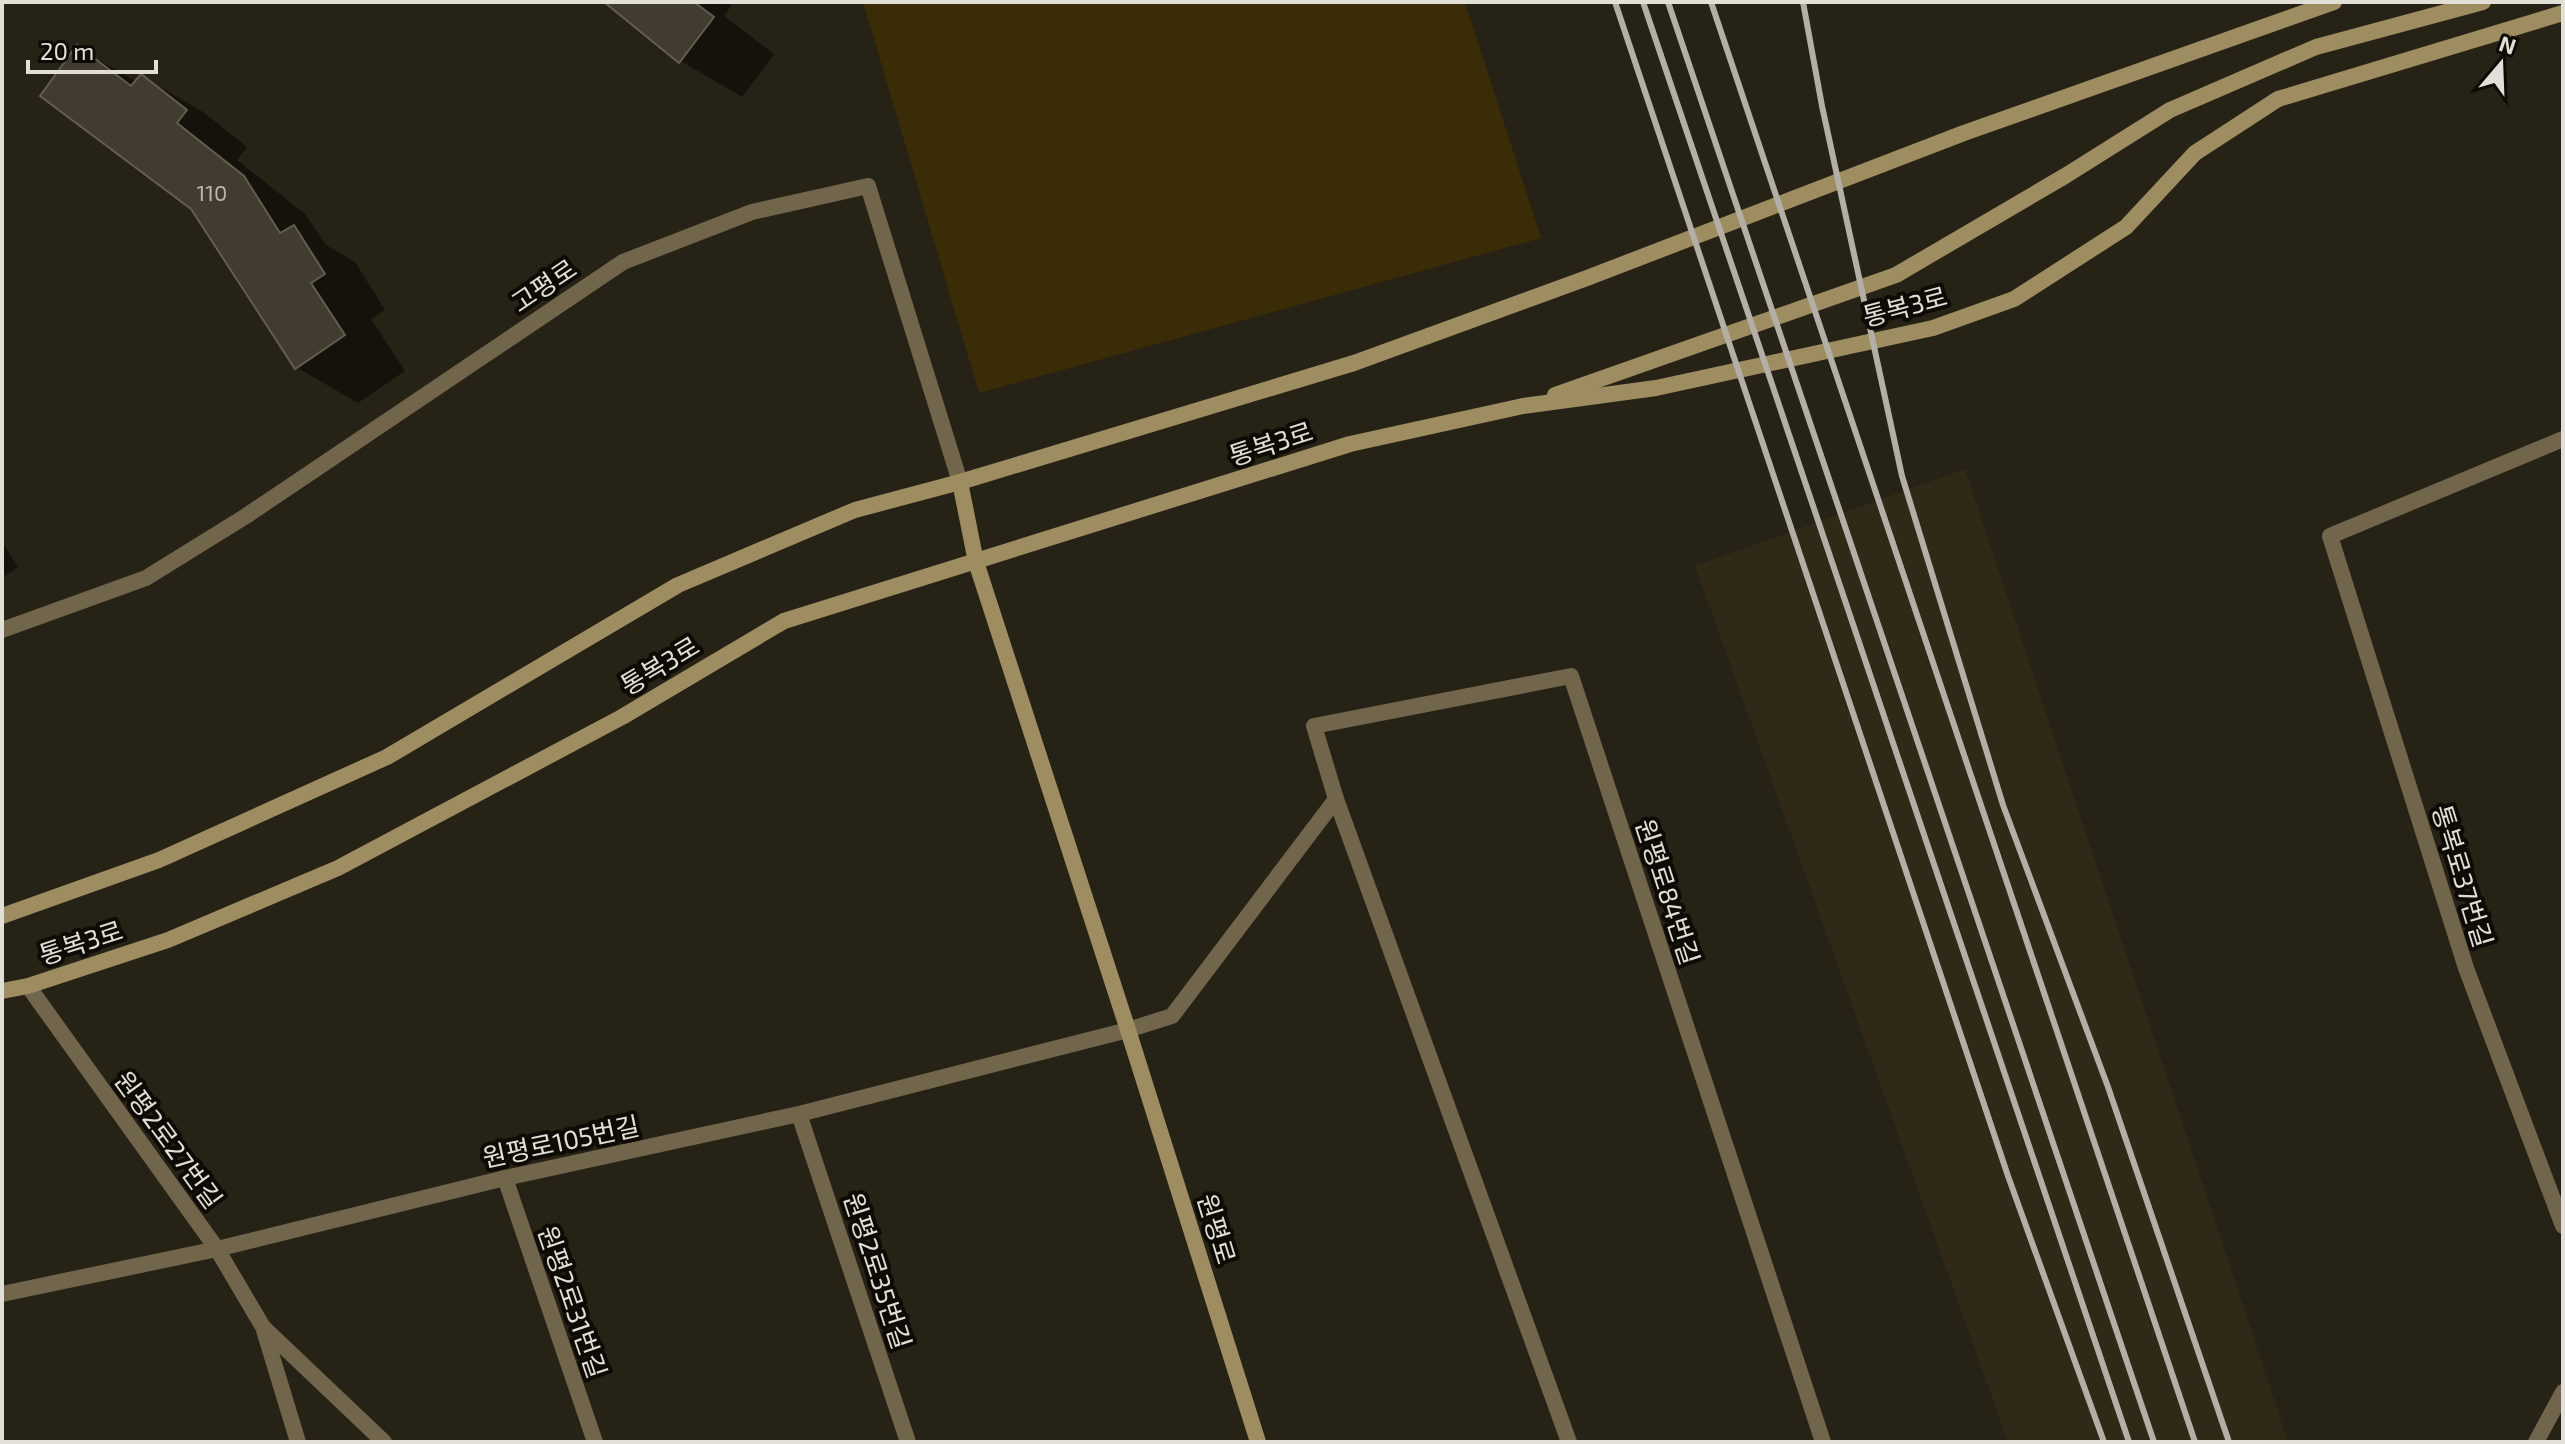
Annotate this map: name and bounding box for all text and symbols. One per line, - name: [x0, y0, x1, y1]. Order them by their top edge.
- scale bar: [28, 24, 156, 74]
- north arrow: [2461, 24, 2541, 104]
- text: N: [2496, 29, 2520, 59]
- text: 20 m: [40, 36, 94, 65]
- house number: 110: [197, 179, 227, 205]
- street label: 고평로: [505, 252, 582, 318]
- street label: 통복3로: [1859, 279, 1950, 332]
- street label: 통복3로: [1225, 415, 1316, 471]
- street label: 통복3로: [614, 629, 704, 700]
- street label: 통복로37번길: [2427, 801, 2500, 951]
- street label: 원평로84번길: [1630, 815, 1707, 968]
- street label: 통복3로: [35, 914, 126, 970]
- street label: 원평2로27번길: [109, 1064, 229, 1214]
- street label: 원평로105번길: [479, 1109, 642, 1172]
- street label: 원평2로35번길: [839, 1188, 918, 1353]
- street label: 원평로: [1192, 1190, 1243, 1267]
- street label: 원평2로31번길: [533, 1221, 614, 1382]

